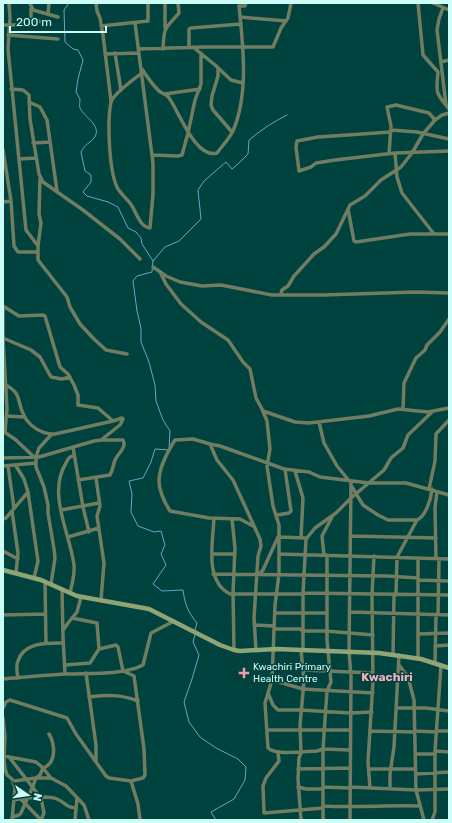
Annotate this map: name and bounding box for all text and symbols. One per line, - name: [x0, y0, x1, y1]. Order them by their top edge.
- scale bar: [10, 8, 106, 34]
- text: 200 m: [16, 15, 52, 29]
- place label: Kwachiri Primary Health Centre: [253, 661, 332, 685]
- marker: Kwachiri Primary Health Centre: [238, 667, 250, 679]
- district label: Kwachiri: [361, 670, 413, 684]
- north arrow: [8, 775, 48, 815]
- text: N: [30, 792, 44, 803]

